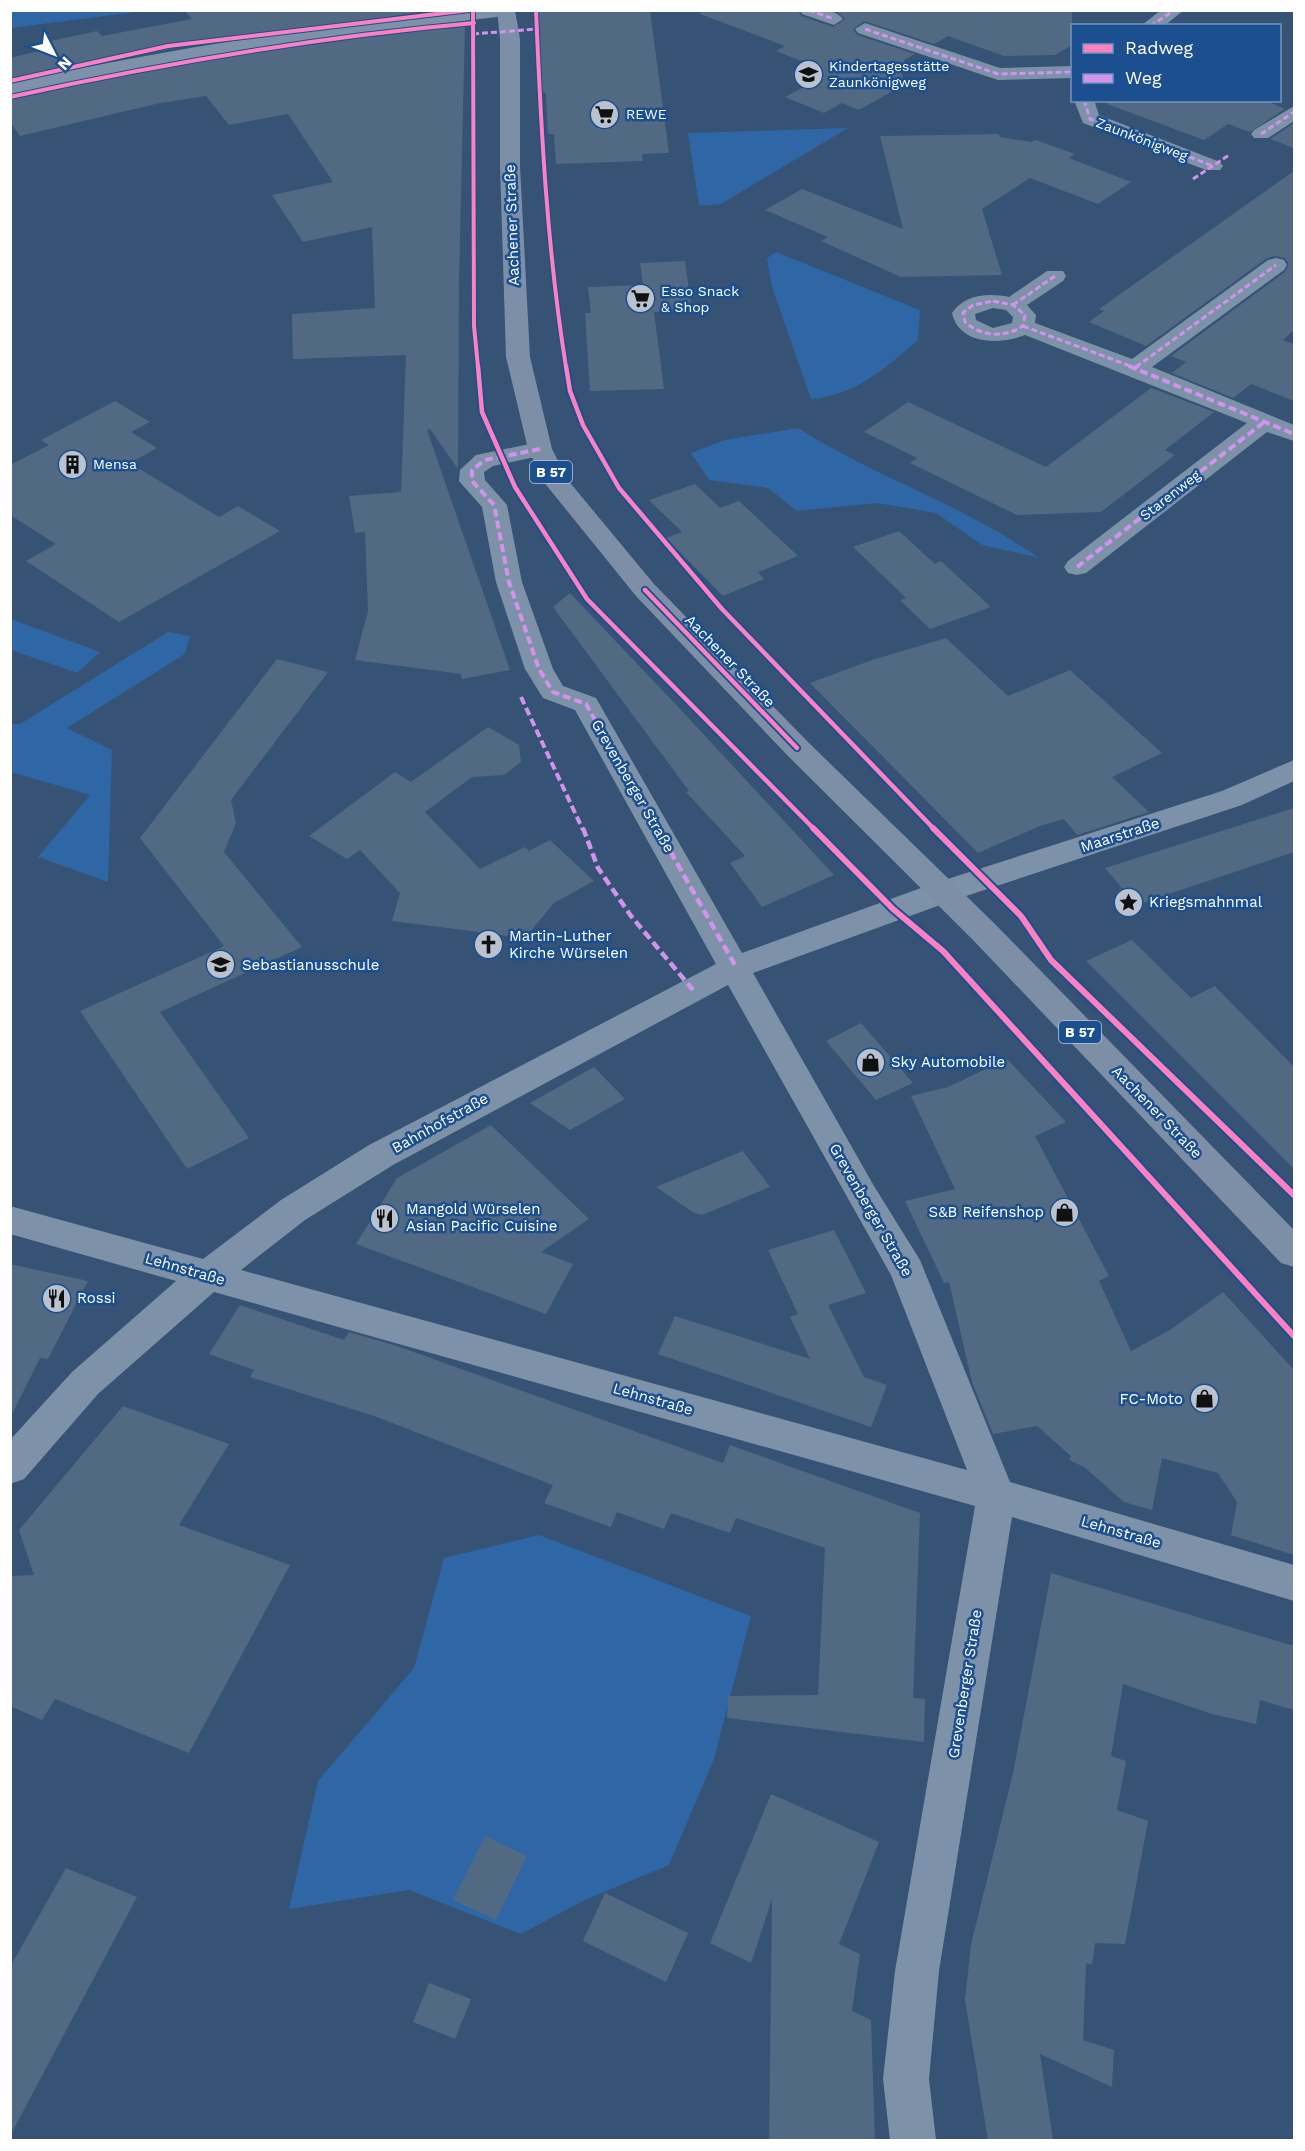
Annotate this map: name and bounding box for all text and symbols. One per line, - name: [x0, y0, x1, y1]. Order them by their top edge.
- north arrow: [24, 24, 84, 84]
- legend: [1071, 24, 1281, 102]
- text: Radweg: [1125, 37, 1194, 58]
- text: N: [54, 53, 76, 74]
- school or university icon: Kindertagesstätte Zaunkönigweg: [792, 58, 824, 90]
- place label: Kindertagesstätte Zaunkönigweg: [829, 58, 949, 90]
- text: Weg: [1125, 67, 1162, 88]
- supermarket icon: REWE: [589, 98, 621, 130]
- place label: REWE: [626, 106, 667, 122]
- street label: Zaunkönigweg: [1094, 114, 1191, 164]
- street label: Aachener Straße: [501, 164, 523, 286]
- supermarket icon: Esso Snack & Shop: [624, 283, 656, 315]
- place label: Esso Snack & Shop: [661, 283, 739, 315]
- building icon: Mensa: [56, 448, 88, 480]
- place label: Mensa: [93, 456, 137, 472]
- road number: B 57: [530, 461, 572, 483]
- street label: Starenweg: [1137, 466, 1204, 523]
- street label: Aachener Straße: [681, 611, 779, 711]
- street label: Grevenberger Straße: [588, 716, 678, 856]
- street label: Maarstraße: [1078, 814, 1162, 856]
- place icon: Kriegsmahnmal: [1112, 886, 1144, 918]
- place label: Kriegsmahnmal: [1149, 893, 1263, 911]
- place label: Martin-Luther Kirche Würselen: [509, 927, 628, 962]
- church icon: Martin-Luther Kirche Würselen: [472, 929, 504, 961]
- school or university icon: Sebastianusschule: [205, 949, 237, 981]
- place label: Sebastianusschule: [242, 956, 379, 974]
- road number: B 57: [1059, 1021, 1101, 1043]
- shop icon: Sky Automobile: [854, 1046, 886, 1078]
- place label: Sky Automobile: [891, 1053, 1005, 1071]
- street label: Aachener Straße: [1108, 1062, 1206, 1162]
- street label: Bahnhofstraße: [389, 1089, 491, 1157]
- street label: Grevenberger Straße: [826, 1140, 916, 1280]
- shop icon: S&B Reifenshop: [1049, 1196, 1081, 1228]
- place label: Mangold Würselen Asian Pacific Cuisine: [406, 1200, 557, 1235]
- restaurant icon: Mangold Würselen Asian Pacific Cuisine: [369, 1202, 401, 1234]
- place label: S&B Reifenshop: [929, 1203, 1044, 1221]
- street label: Lehnstraße: [143, 1249, 227, 1289]
- restaurant icon: Rossi: [40, 1282, 72, 1314]
- place label: Rossi: [77, 1289, 116, 1307]
- street label: Lehnstraße: [611, 1379, 695, 1419]
- shop icon: FC-Moto: [1188, 1383, 1220, 1415]
- place label: FC-Moto: [1119, 1390, 1183, 1408]
- street label: Lehnstraße: [1079, 1512, 1163, 1552]
- street label: Grevenberger Straße: [944, 1608, 986, 1760]

